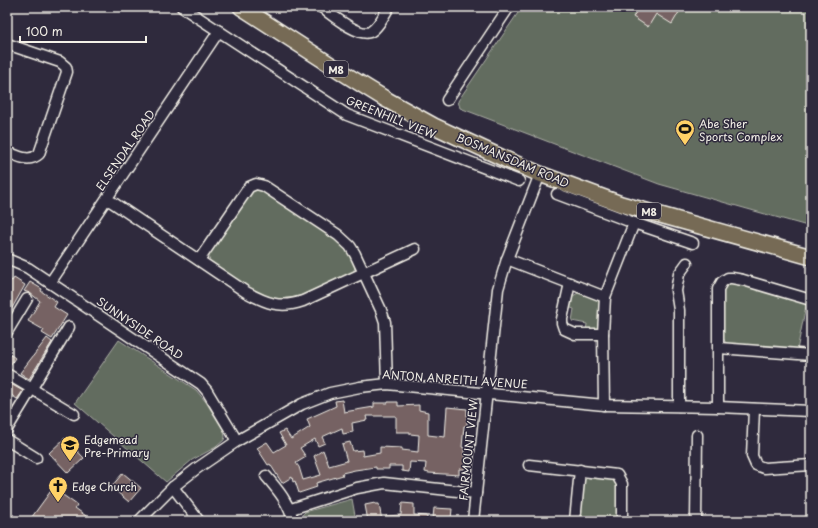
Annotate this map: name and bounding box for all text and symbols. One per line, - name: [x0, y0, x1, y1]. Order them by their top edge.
- scale bar: [20, 18, 146, 44]
- text: 100 m: [26, 22, 63, 40]
- road number: M8: [324, 61, 348, 77]
- street label: GREENHILL VIEW: [343, 91, 439, 143]
- street label: ELSENDAL ROAD: [91, 106, 159, 194]
- place label: Abe Sher Sports Complex: [699, 115, 782, 145]
- sports icon: Abe Sher Sports Complex: [674, 118, 696, 146]
- street label: BOSMANSDAM ROAD: [454, 129, 572, 191]
- road number: M8: [637, 203, 661, 219]
- street label: SUNNYSIDE ROAD: [93, 293, 187, 363]
- street label: ANTON ANREITH AVENUE: [382, 365, 528, 393]
- street label: FAIRMOUNT VIEW: [454, 398, 482, 501]
- place label: Edgemead Pre-Primary: [84, 431, 149, 461]
- school or university icon: Edgemead Pre-Primary: [59, 434, 81, 462]
- church icon: Edge Church: [47, 475, 69, 503]
- place label: Edge Church: [72, 478, 137, 495]

